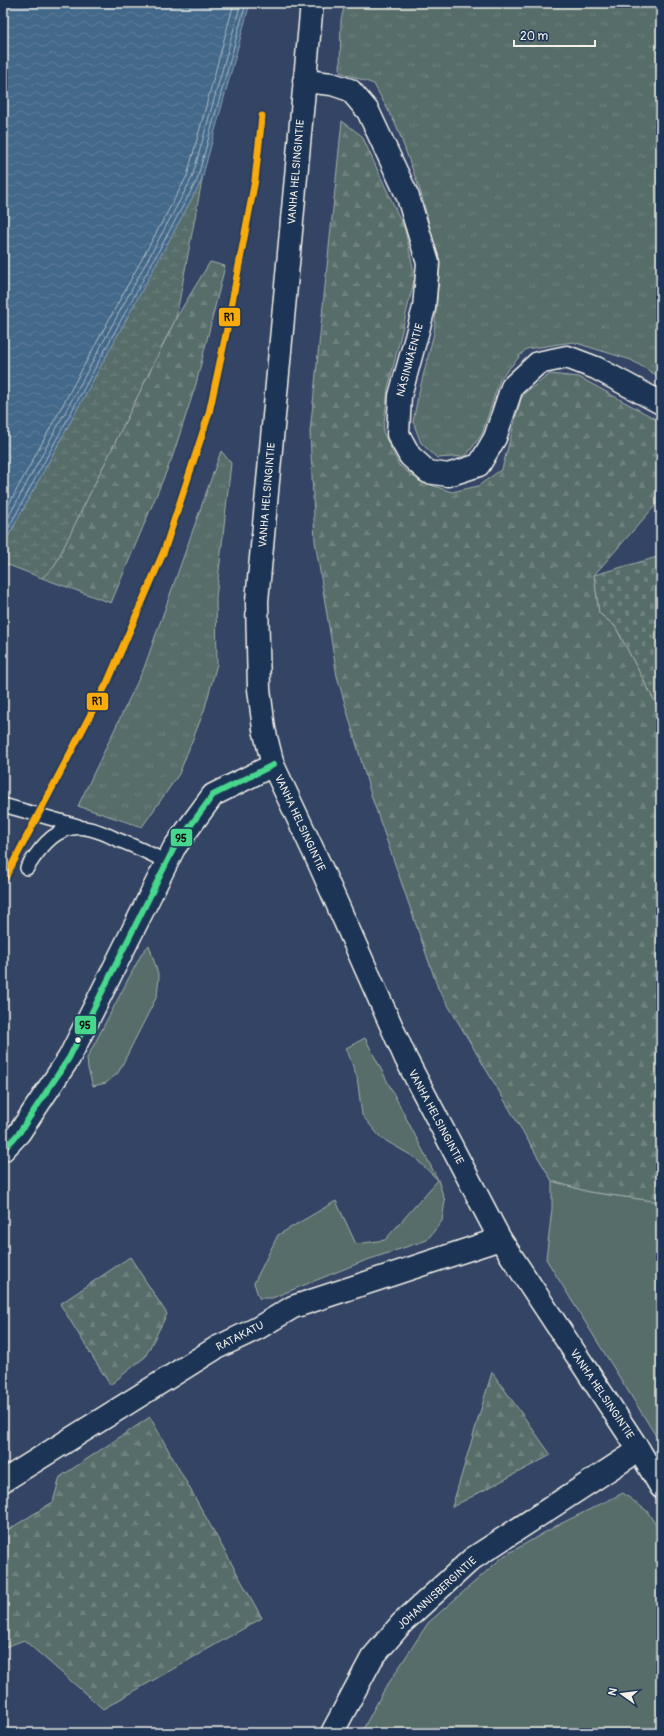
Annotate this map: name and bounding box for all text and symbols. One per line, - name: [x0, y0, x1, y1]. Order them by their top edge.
- scale bar: [514, 22, 595, 48]
- text: 20 m: [520, 29, 549, 44]
- street label: VANHA HELSINGINTIE: [285, 119, 307, 225]
- line badge: R1: [218, 307, 241, 327]
- text: R1: [224, 311, 234, 324]
- street label: NÄSINMÄENTIE: [394, 322, 426, 398]
- street label: VANHA HELSINGINTIE: [256, 442, 278, 548]
- line badge: R1: [86, 692, 109, 711]
- text: R1: [92, 695, 102, 708]
- street label: VANHA HELSINGINTIE: [272, 772, 328, 874]
- line badge: 95: [170, 828, 193, 847]
- text: 95: [175, 832, 187, 845]
- line badge: 95: [74, 1015, 97, 1035]
- text: 95: [79, 1019, 91, 1032]
- unlabelled marker: [73, 1035, 83, 1045]
- street label: VANHA HELSINGINTIE: [406, 1067, 467, 1167]
- street label: RATAKATU: [214, 1318, 266, 1354]
- street label: VANHA HELSINGINTIE: [567, 1347, 637, 1442]
- street label: JOHANNISBERGINTIE: [395, 1554, 479, 1632]
- north arrow: [602, 1674, 642, 1714]
- text: N: [606, 1686, 620, 1697]

